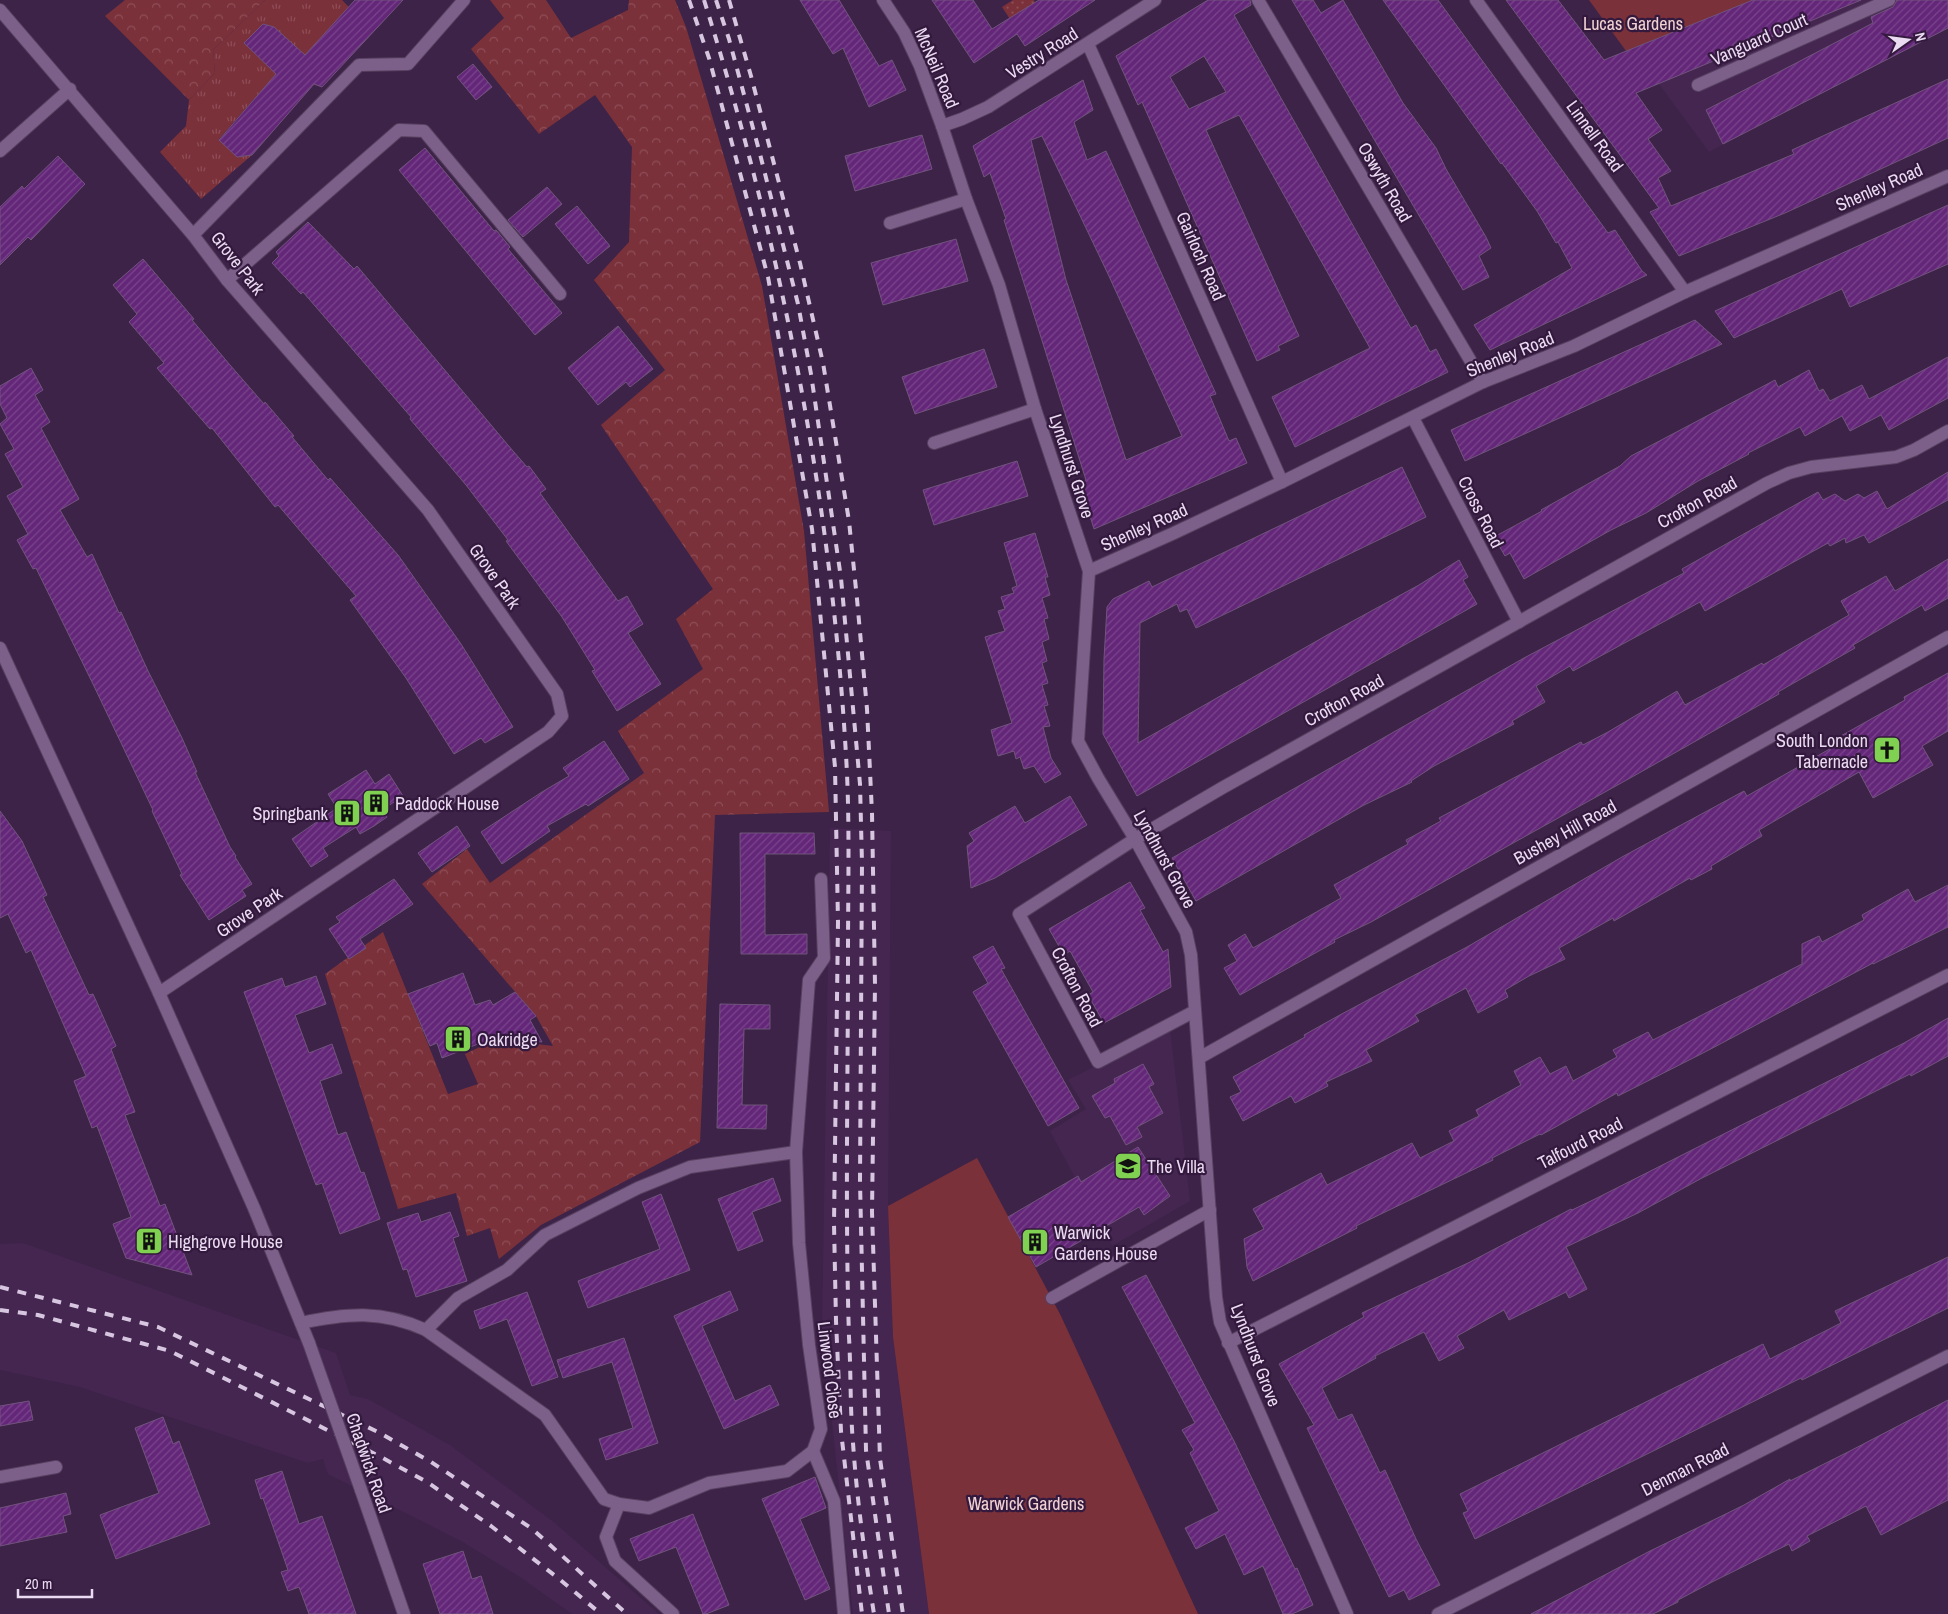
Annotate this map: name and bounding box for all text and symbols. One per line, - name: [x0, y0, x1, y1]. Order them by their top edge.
- street label: Vanguard Court: [1707, 7, 1811, 71]
- park label: Lucas Gardens: [1583, 11, 1683, 36]
- north arrow: [1883, 15, 1933, 65]
- street label: Vestry Road: [1001, 21, 1083, 85]
- street label: McNeil Road: [909, 24, 965, 112]
- text: N: [1911, 31, 1930, 43]
- street label: Linnell Road: [1561, 95, 1629, 177]
- street label: Oswyth Road: [1352, 137, 1418, 227]
- street label: Shenley Road: [1832, 157, 1926, 217]
- street label: Gairloch Road: [1170, 207, 1232, 305]
- street label: Grove Park: [205, 226, 271, 301]
- street label: Shenley Road: [1462, 325, 1558, 383]
- street label: Lyndhurst Grove: [1043, 411, 1101, 521]
- street label: Crofton Road: [1653, 470, 1741, 534]
- street label: Cross Road: [1452, 472, 1510, 552]
- street label: Shenley Road: [1097, 497, 1191, 557]
- street label: Grove Park: [463, 538, 527, 614]
- street label: Crofton Road: [1300, 668, 1388, 732]
- place label: South London Tabernacle: [1776, 728, 1868, 774]
- church icon: South London Tabernacle: [1872, 735, 1902, 765]
- building icon: Paddock House: [361, 788, 391, 818]
- place label: Paddock House: [395, 791, 499, 816]
- street label: Bushey Hill Road: [1509, 793, 1621, 871]
- building icon: Springbank: [332, 798, 362, 828]
- place label: Springbank: [253, 801, 329, 826]
- street label: Lyndhurst Grove: [1128, 805, 1202, 913]
- street label: Grove Park: [211, 880, 287, 943]
- street label: Crofton Road: [1045, 942, 1109, 1032]
- building icon: Oakridge: [443, 1024, 473, 1054]
- place label: Oakridge: [477, 1027, 538, 1052]
- street label: Talfourd Road: [1533, 1111, 1627, 1175]
- school or university icon: The Villa: [1113, 1151, 1143, 1181]
- place label: The Villa: [1147, 1154, 1205, 1179]
- place label: Warwick Gardens House: [1054, 1220, 1157, 1266]
- building icon: Highgrove House: [134, 1226, 164, 1256]
- building icon: Warwick Gardens House: [1020, 1227, 1050, 1257]
- place label: Highgrove House: [168, 1229, 283, 1254]
- street label: Lyndhurst Grove: [1225, 1300, 1287, 1410]
- street label: Linwood Close: [812, 1320, 848, 1420]
- street label: Chadwick Road: [340, 1410, 398, 1516]
- street label: Denman Road: [1637, 1436, 1733, 1502]
- park label: Warwick Gardens: [968, 1491, 1084, 1516]
- scale bar: [18, 1566, 91, 1598]
- text: 20 m: [25, 1573, 52, 1594]

